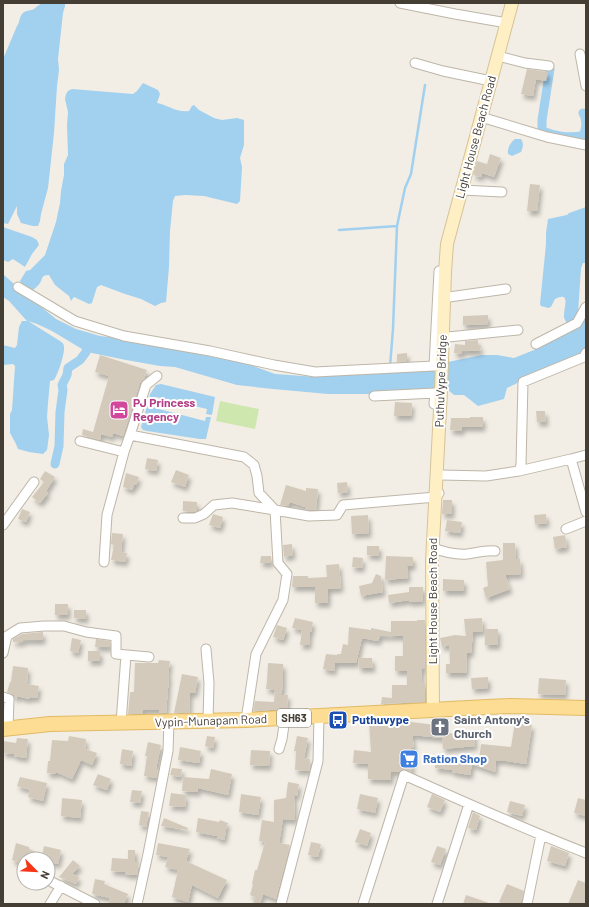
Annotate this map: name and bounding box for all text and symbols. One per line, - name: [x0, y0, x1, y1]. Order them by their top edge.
- street label: Light House Beach Road: [452, 74, 498, 200]
- street label: PuthuVype Bridge: [431, 334, 449, 428]
- place label: PJ Princess Regency: [133, 395, 195, 423]
- hotel icon: PJ Princess Regency: [108, 399, 130, 421]
- street label: Light House Beach Road: [425, 538, 439, 664]
- road number: SH63: [277, 709, 311, 727]
- bus stop icon: Puthuvype: [327, 709, 349, 731]
- street label: Vypin-Munapam Road: [154, 711, 267, 729]
- place label: Puthuvype: [352, 712, 409, 726]
- place label: Saint Antony's Church: [454, 712, 530, 740]
- church icon: Saint Antony's Church: [429, 716, 451, 738]
- supermarket icon: Ration Shop: [398, 748, 420, 770]
- place label: Ration Shop: [423, 751, 487, 765]
- north arrow: [16, 851, 56, 891]
- text: N: [38, 869, 53, 881]

